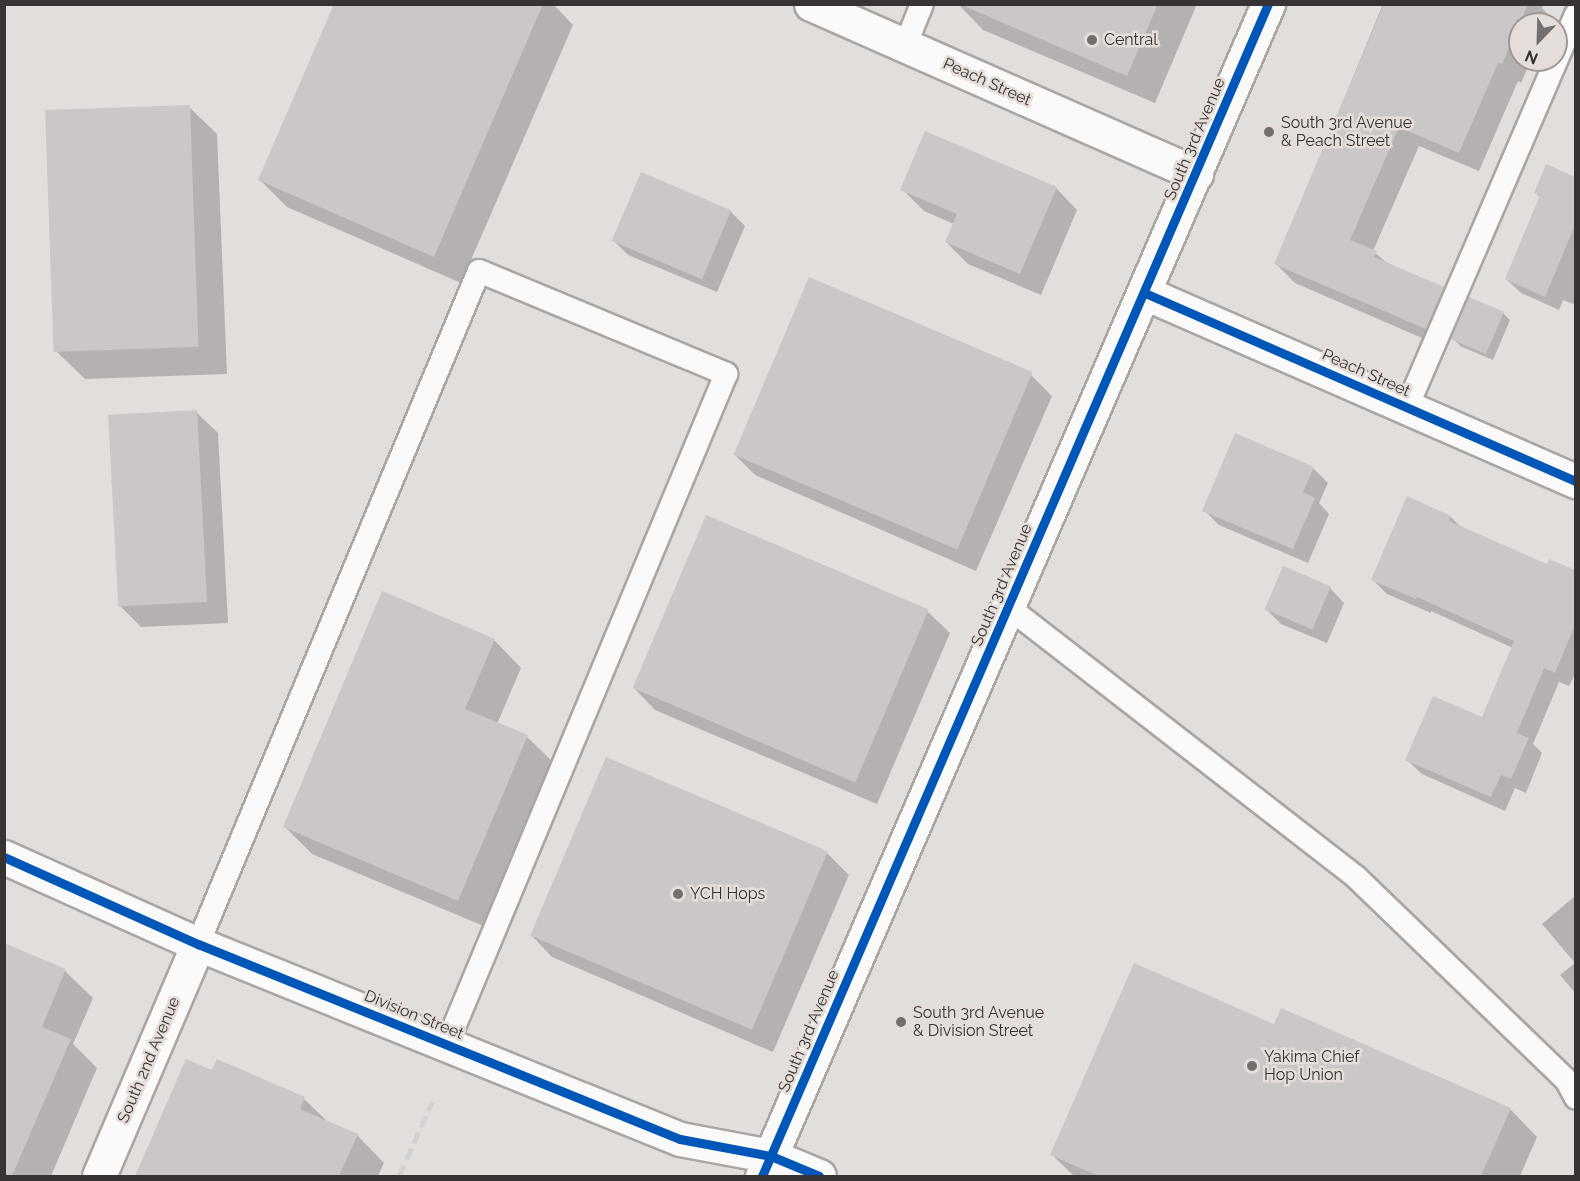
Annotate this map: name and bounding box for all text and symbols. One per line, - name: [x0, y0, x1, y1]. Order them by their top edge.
- north arrow: [1508, 12, 1568, 72]
- place label: Central: [1104, 30, 1158, 50]
- marker: Central: [1085, 33, 1099, 47]
- text: N: [1522, 46, 1541, 68]
- street label: Peach Street: [940, 54, 1034, 110]
- street label: South 3rd Avenue: [1160, 75, 1230, 203]
- place label: South 3rd Avenue & Peach Street: [1281, 113, 1413, 151]
- marker: South 3rd Avenue & Peach Street: [1262, 125, 1276, 139]
- street label: Peach Street: [1319, 345, 1413, 401]
- street label: South 3rd Avenue: [967, 521, 1037, 649]
- place label: YCH Hops: [690, 884, 765, 904]
- marker: YCH Hops: [671, 887, 685, 901]
- street label: South 3rd Avenue: [774, 967, 844, 1095]
- street label: Division Street: [362, 986, 466, 1044]
- street label: South 2nd Avenue: [114, 994, 184, 1126]
- place label: South 3rd Avenue & Division Street: [913, 1003, 1045, 1041]
- marker: South 3rd Avenue & Division Street: [894, 1015, 908, 1029]
- place label: Yakima Chief Hop Union: [1264, 1047, 1360, 1085]
- marker: Yakima Chief Hop Union: [1245, 1059, 1259, 1073]

